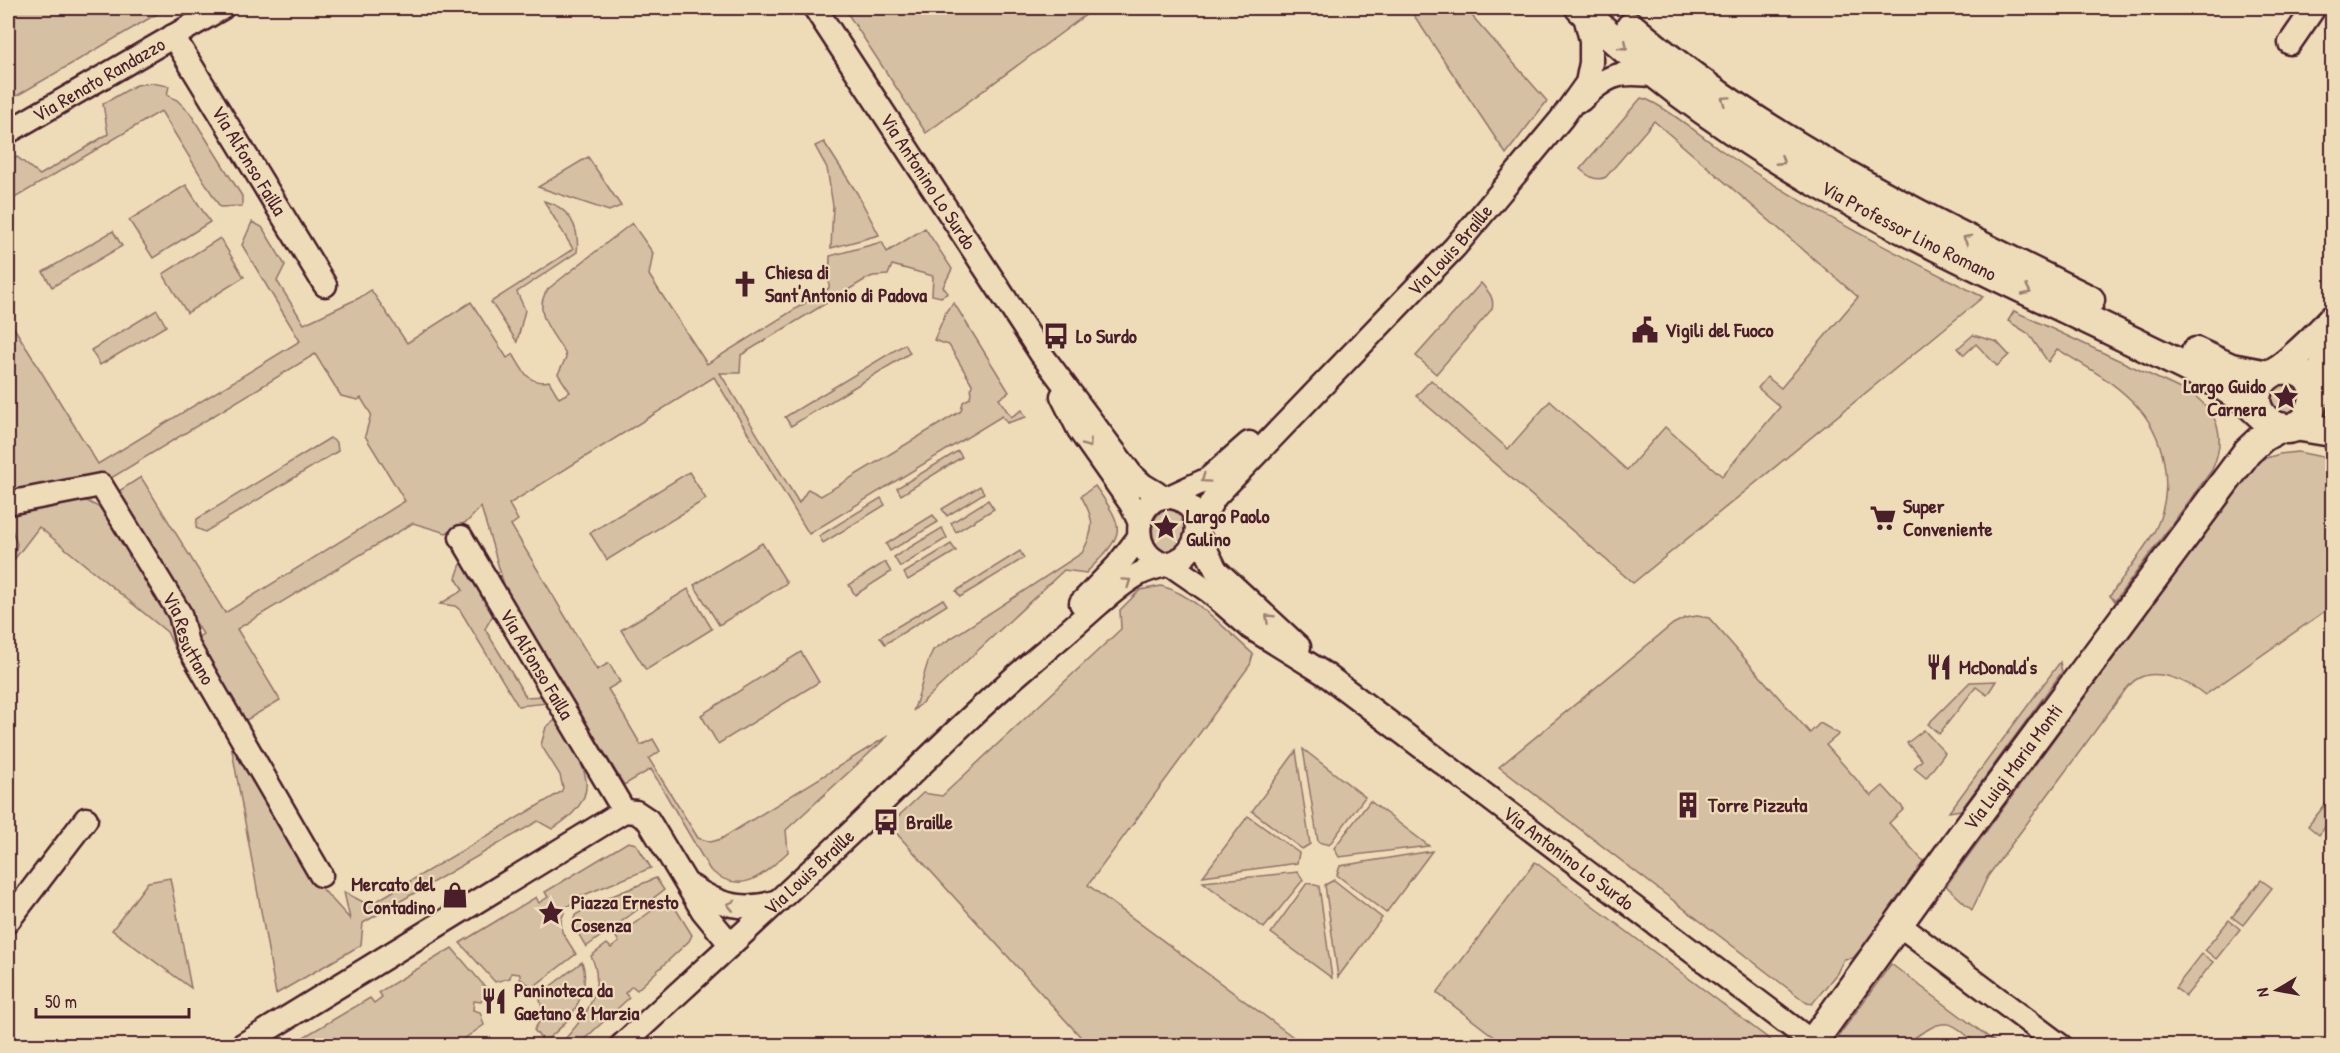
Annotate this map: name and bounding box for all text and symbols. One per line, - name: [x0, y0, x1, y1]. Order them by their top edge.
- street label: Via Renato Randazzo: [28, 30, 170, 128]
- one-way arrow: [1617, 39, 1627, 50]
- one-way arrow: [1721, 96, 1732, 107]
- street label: Via Alfonso Failla: [206, 100, 293, 221]
- street label: Via Antonino Lo Surdo: [874, 107, 983, 254]
- one-way arrow: [1775, 153, 1785, 165]
- street label: Via Professor Lino Romano: [1817, 174, 2001, 287]
- street label: Via Louis Braille: [1401, 198, 1498, 302]
- one-way arrow: [1963, 235, 1973, 246]
- place label: Chiesa di Sant'Antonio di Padova: [765, 258, 927, 308]
- church icon: Chiesa di Sant'Antonio di Padova: [730, 269, 760, 299]
- one-way arrow: [2021, 284, 2032, 296]
- public building icon: Vigili del Fuoco: [1630, 315, 1660, 345]
- place label: Vigili del Fuoco: [1665, 316, 1774, 344]
- bus stop icon: Lo Surdo: [1041, 321, 1071, 351]
- place label: Lo Surdo: [1076, 322, 1137, 349]
- place label: Largo Guido Carnera: [2184, 372, 2266, 422]
- place icon: Largo Guido Carnera: [2271, 382, 2301, 412]
- one-way arrow: [1081, 437, 1092, 448]
- one-way arrow: [1201, 472, 1212, 483]
- place label: Super Conveniente: [1903, 492, 1992, 542]
- place label: Largo Paolo Gulino: [1186, 502, 1269, 552]
- supermarket icon: Super Conveniente: [1868, 503, 1898, 533]
- place icon: Largo Paolo Gulino: [1151, 512, 1181, 542]
- one-way arrow: [1120, 578, 1131, 589]
- street label: Via Resuttano: [156, 586, 222, 689]
- street label: Via Alfonso Failla: [494, 604, 581, 724]
- one-way arrow: [1265, 614, 1275, 625]
- restaurant icon: McDonald's: [1924, 652, 1954, 682]
- place label: McDonald's: [1959, 653, 2038, 680]
- street label: Via Luigi Maria Monti: [1957, 698, 2068, 835]
- building icon: Torre Pizzuta: [1673, 790, 1703, 820]
- place label: Torre Pizzuta: [1707, 791, 1807, 818]
- street label: Via Antonino Lo Surdo: [1498, 799, 1640, 916]
- bus stop icon: Braille: [871, 807, 901, 837]
- place label: Braille: [906, 808, 953, 835]
- street label: Via Louis Braille: [757, 823, 860, 921]
- place label: Mercato del Contadino: [351, 870, 436, 920]
- shop icon: Mercato del Contadino: [440, 880, 470, 910]
- place label: Piazza Ernesto Cosenza: [571, 888, 679, 938]
- place icon: Piazza Ernesto Cosenza: [536, 898, 566, 928]
- one-way arrow: [726, 899, 736, 912]
- north arrow: [2247, 960, 2307, 1020]
- place label: Paninoteca da Gaetano & Marzia: [514, 976, 639, 1026]
- scale bar: [36, 981, 189, 1019]
- restaurant icon: Paninoteca da Gaetano & Marzia: [479, 986, 509, 1016]
- text: N: [2251, 986, 2274, 999]
- text: 50 m: [45, 989, 77, 1014]

